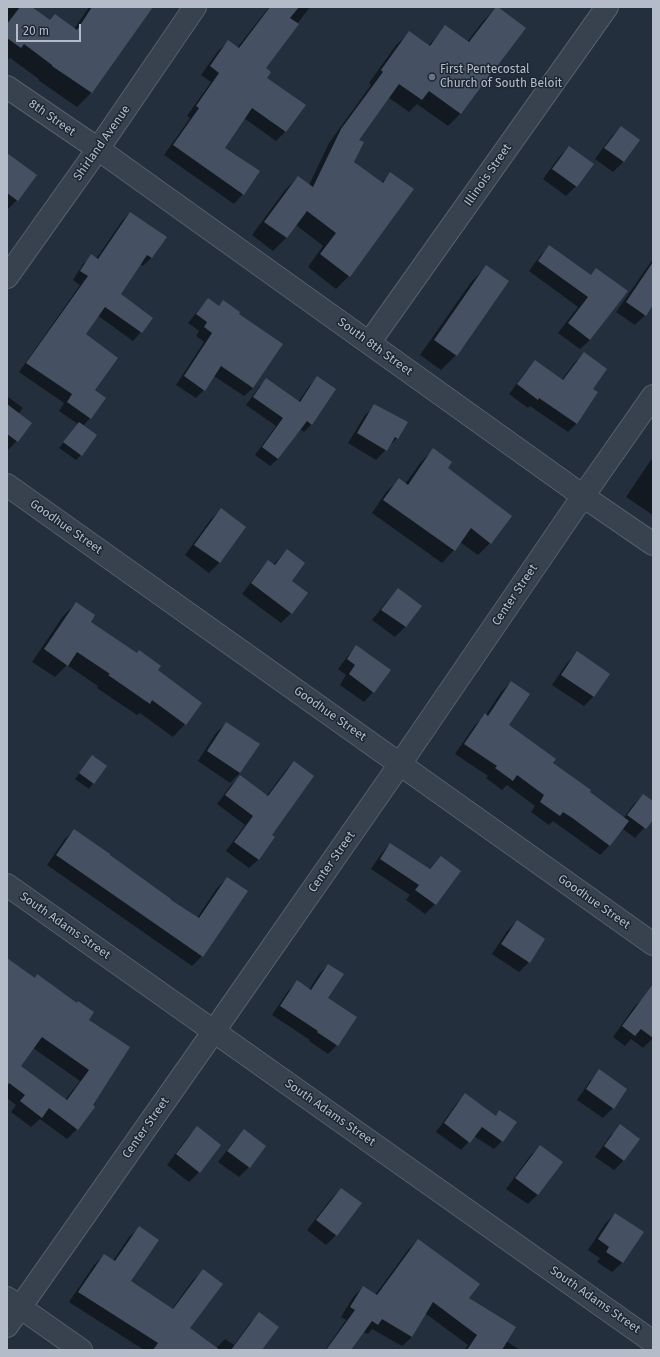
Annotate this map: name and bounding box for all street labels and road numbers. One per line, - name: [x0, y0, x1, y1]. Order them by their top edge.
- street label: 8th Street: [26, 97, 78, 139]
- street label: Shirland Avenue: [71, 103, 133, 183]
- street label: Illinois Street: [461, 141, 515, 209]
- street label: South 8th Street: [335, 315, 415, 379]
- street label: Goodhue Street: [27, 497, 105, 557]
- street label: Center Street: [489, 561, 541, 629]
- street label: Goodhue Street: [291, 684, 369, 744]
- street label: Center Street: [306, 829, 358, 895]
- street label: Goodhue Street: [555, 872, 633, 932]
- street label: South Adams Street: [17, 889, 113, 963]
- street label: South Adams Street: [282, 1076, 378, 1150]
- street label: Center Street: [120, 1095, 172, 1161]
- street label: South Adams Street: [547, 1263, 643, 1337]

